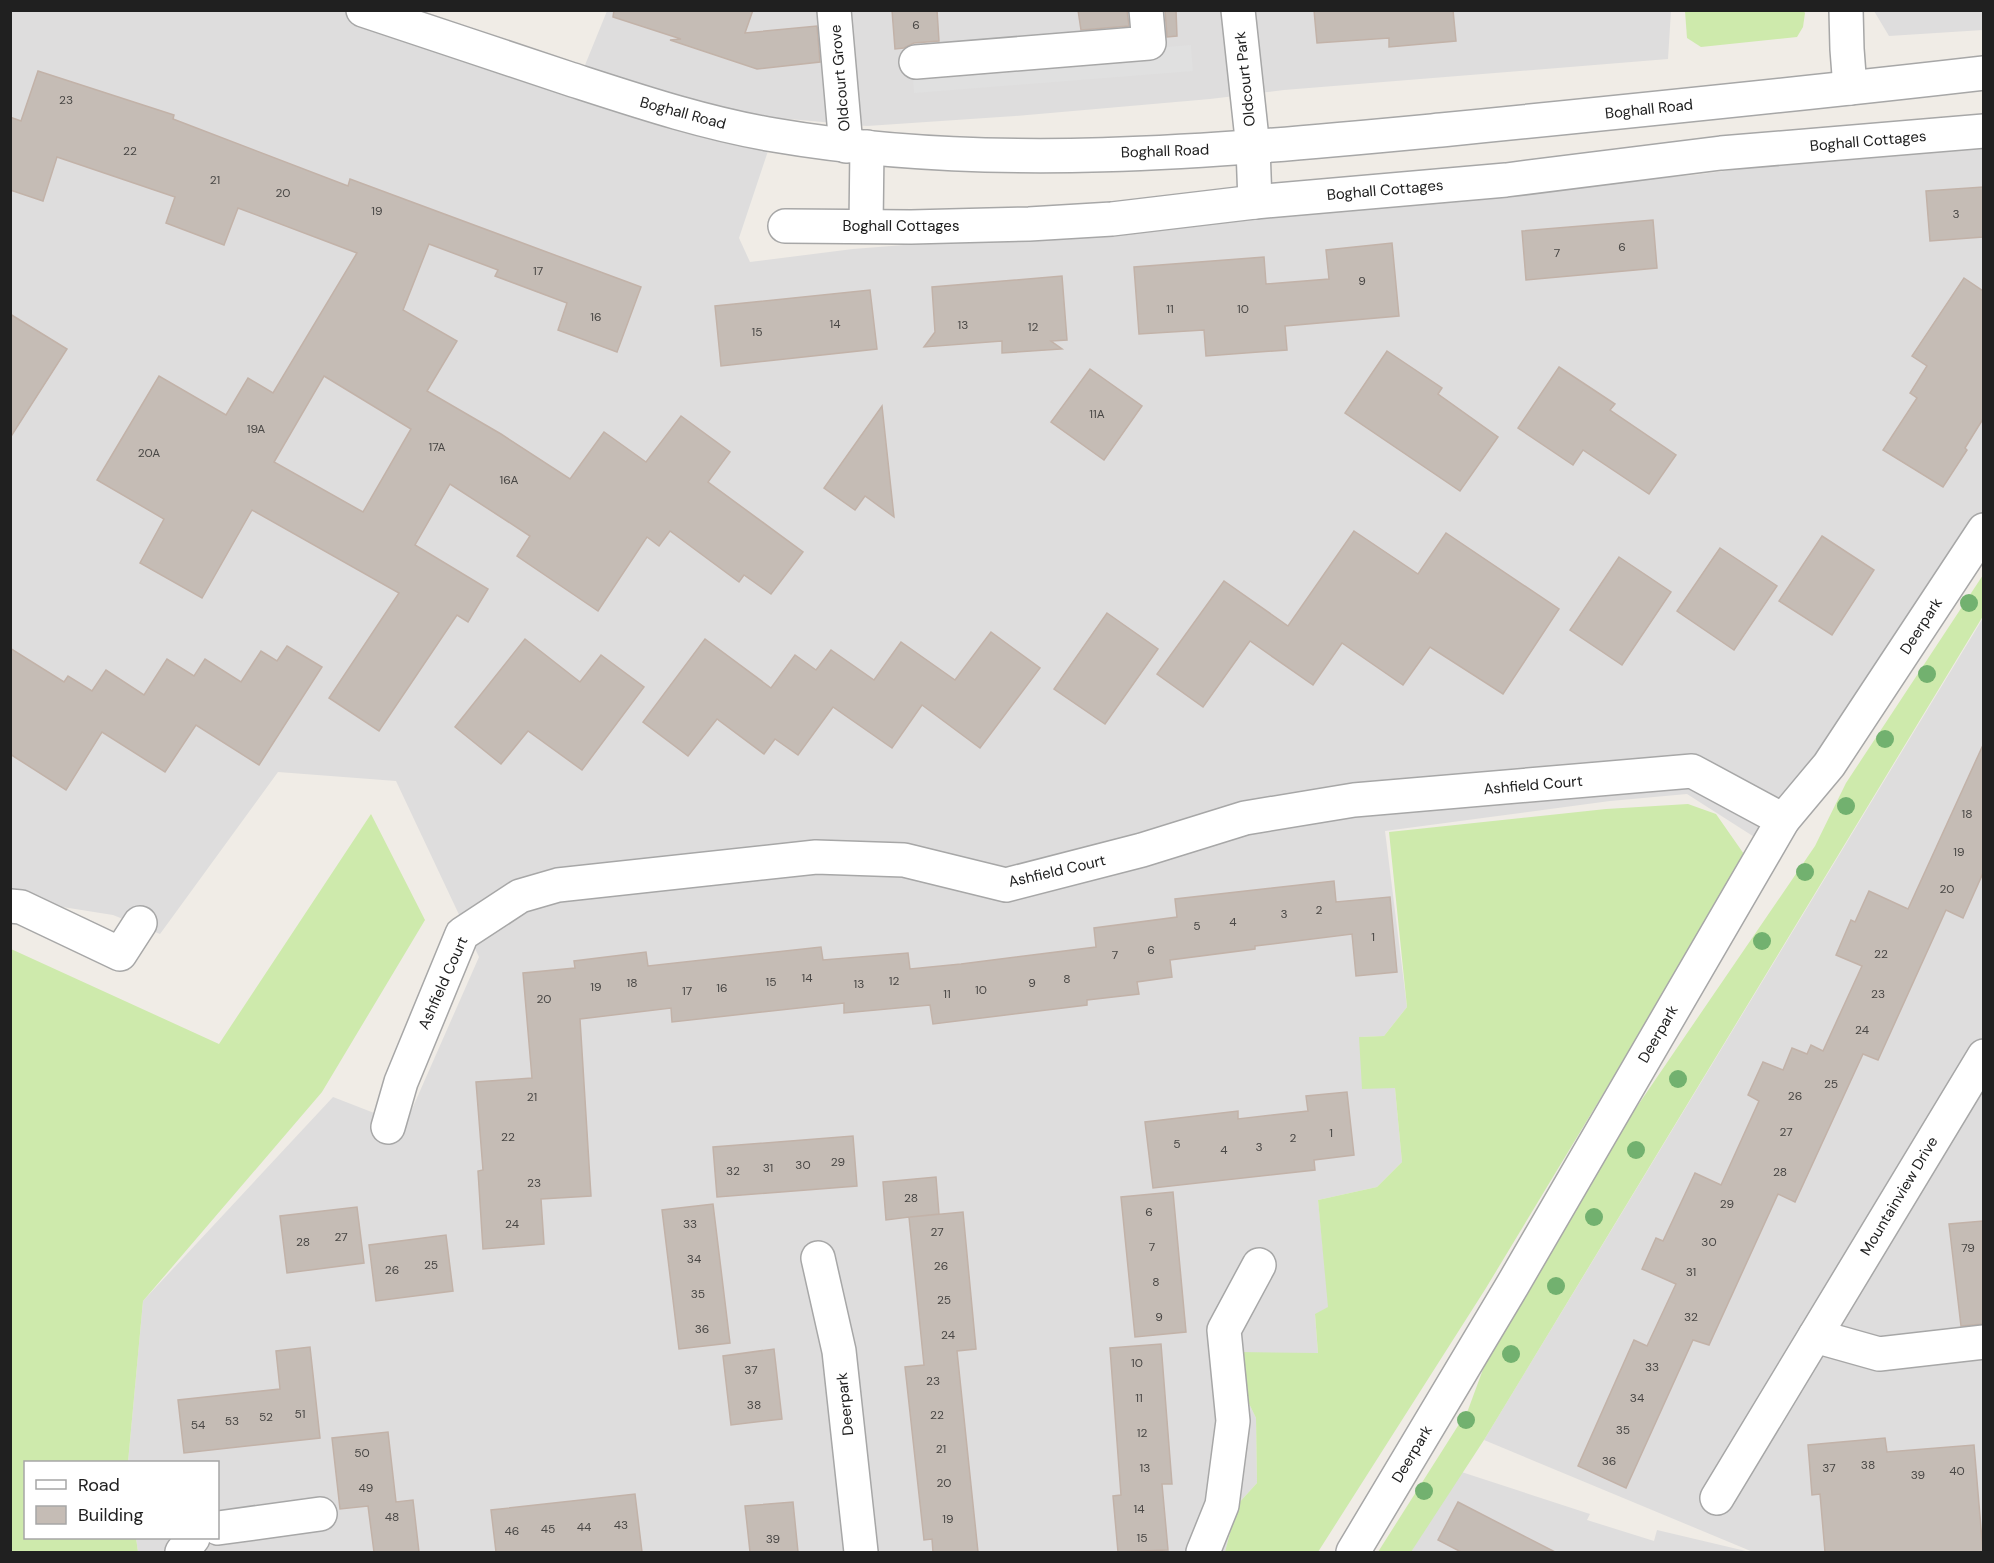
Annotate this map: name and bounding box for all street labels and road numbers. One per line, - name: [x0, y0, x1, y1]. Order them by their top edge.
- street label: Oldcourt Grove: [825, 24, 855, 132]
- street label: Oldcourt Park: [1230, 30, 1260, 128]
- street label: Boghall Road: [638, 92, 728, 134]
- street label: Boghall Road: [1604, 94, 1694, 124]
- street label: Boghall Cottages: [1809, 126, 1927, 156]
- street label: Boghall Road: [1120, 139, 1210, 163]
- street label: Boghall Cottages: [1326, 175, 1444, 205]
- street label: Boghall Cottages: [843, 216, 959, 236]
- street label: Deerpark: [1895, 594, 1947, 658]
- street label: Ashfield Court: [1483, 771, 1584, 799]
- street label: Ashfield Court: [1006, 850, 1108, 892]
- street label: Ashfield Court: [414, 933, 472, 1033]
- street label: Deerpark: [1633, 1001, 1683, 1067]
- street label: Mountainview Drive: [1856, 1133, 1942, 1259]
- street label: Deerpark: [832, 1371, 858, 1437]
- street label: Deerpark: [1387, 1421, 1437, 1486]

